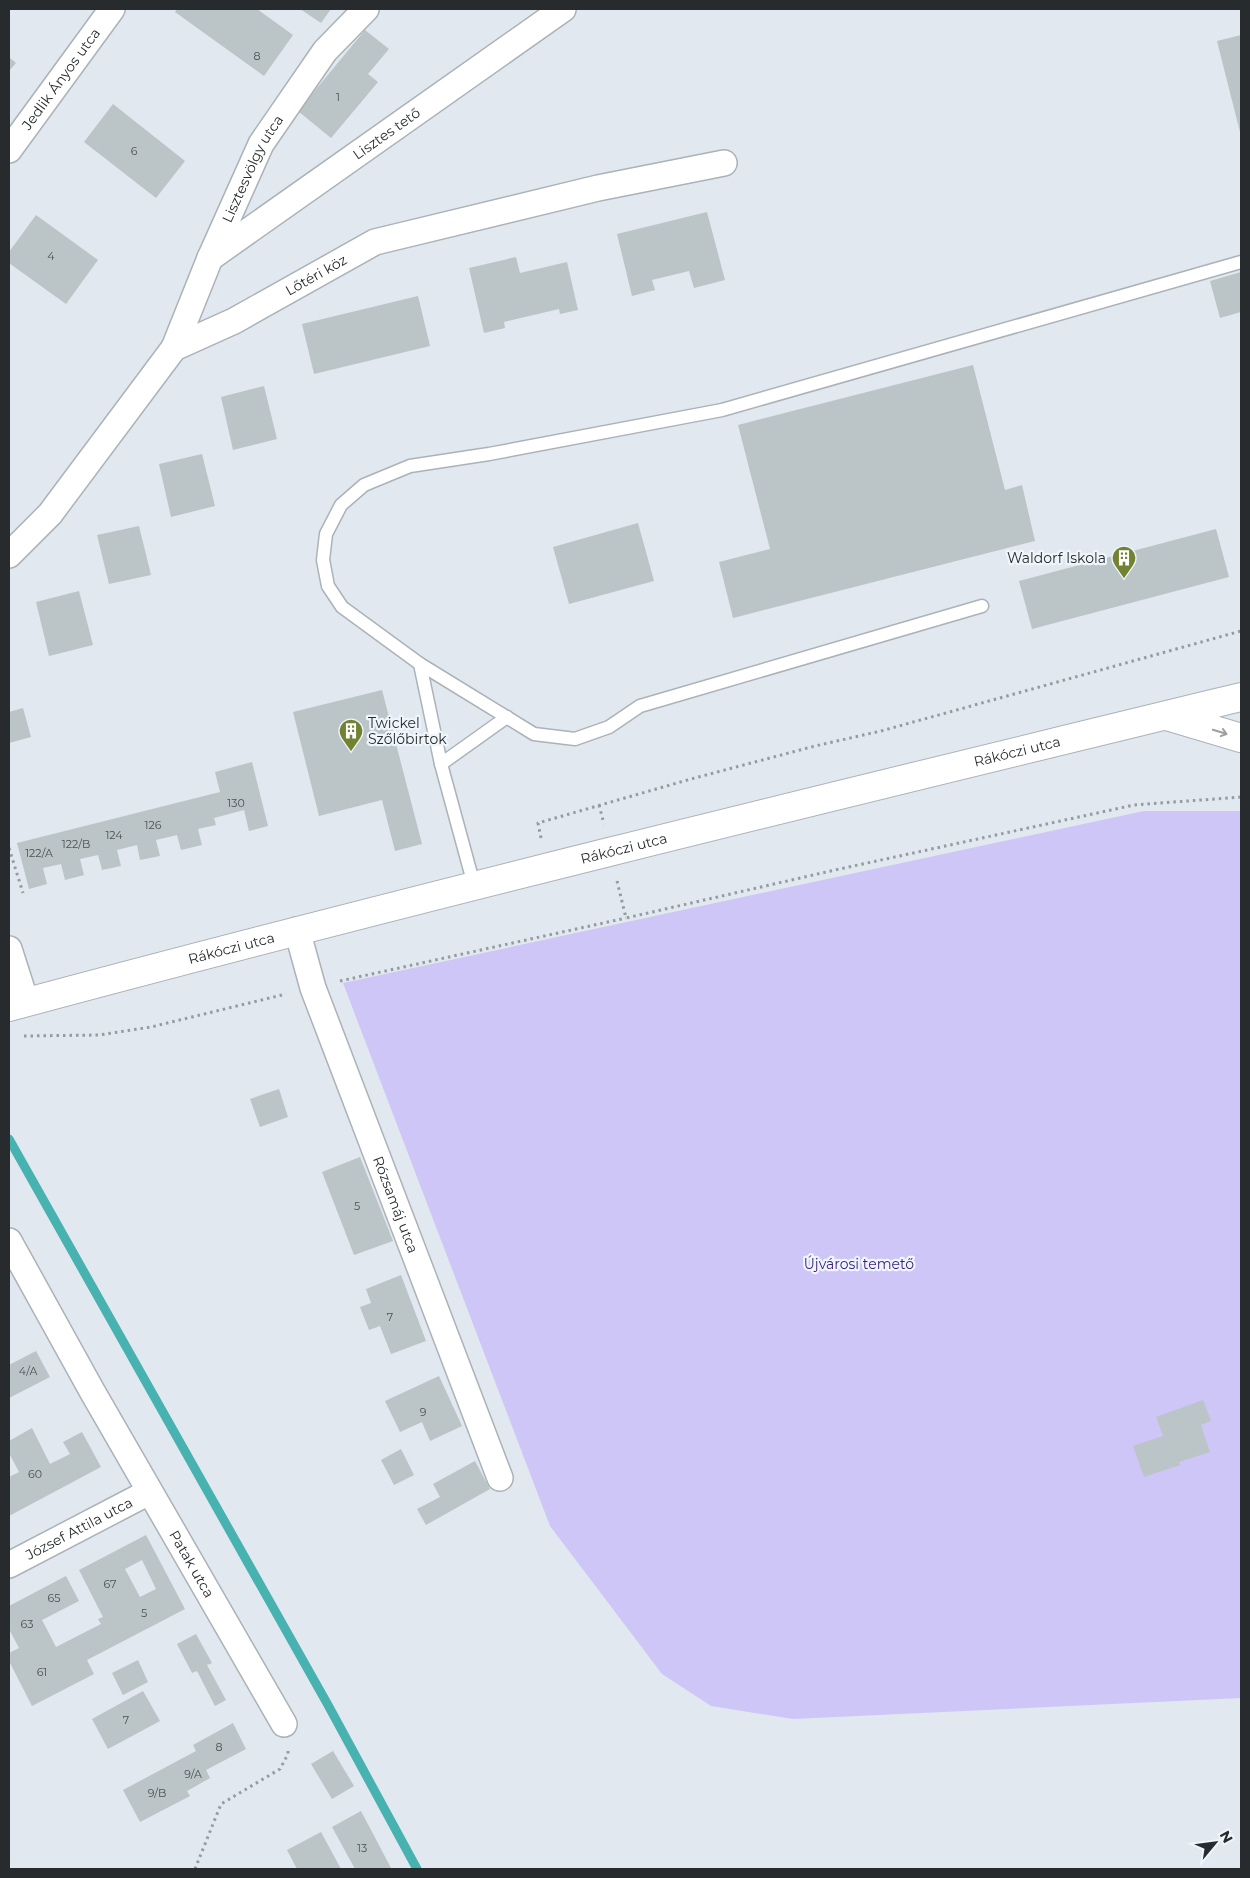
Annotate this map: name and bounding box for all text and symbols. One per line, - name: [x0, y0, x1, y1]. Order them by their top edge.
- street label: Jedlik Ányos utca: [17, 25, 104, 134]
- house number: 8: [253, 49, 261, 63]
- house number: 1: [336, 90, 340, 104]
- street label: Lisztes tető: [349, 103, 424, 163]
- street label: Lisztesvölgy utca: [218, 111, 287, 225]
- house number: 6: [131, 144, 138, 158]
- house number: 4: [47, 249, 55, 263]
- street label: Lőtéri köz: [282, 251, 350, 299]
- building icon: Waldorf Iskola: [1111, 545, 1137, 579]
- place label: Waldorf Iskola: [1007, 549, 1106, 567]
- place label: Twickel Szőlőbirtok: [368, 714, 447, 748]
- building icon: Twickel Szőlőbirtok: [338, 718, 364, 752]
- one-way arrow: [1212, 727, 1228, 737]
- street label: Rákóczi utca: [972, 732, 1062, 771]
- house number: 130: [227, 796, 245, 810]
- house number: 126: [145, 818, 162, 832]
- house number: 124: [105, 828, 123, 842]
- street label: Rákóczi utca: [579, 829, 669, 868]
- house number: 122/B: [62, 837, 90, 851]
- house number: 122/A: [25, 846, 53, 860]
- street label: Rákóczi utca: [186, 928, 276, 968]
- street label: Rózsamáj utca: [369, 1153, 422, 1256]
- house number: 5: [354, 1199, 360, 1213]
- park label: Újvárosi temető: [804, 1255, 914, 1273]
- house number: 7: [387, 1310, 393, 1324]
- house number: 4/A: [19, 1364, 37, 1378]
- house number: 9: [420, 1405, 427, 1419]
- house number: 60: [28, 1467, 42, 1481]
- street label: József Attila utca: [22, 1493, 136, 1564]
- street label: Patak utca: [165, 1527, 218, 1601]
- house number: 67: [103, 1577, 117, 1591]
- house number: 65: [48, 1591, 60, 1605]
- house number: 5: [141, 1606, 147, 1620]
- house number: 63: [21, 1617, 33, 1631]
- house number: 61: [37, 1665, 47, 1679]
- house number: 7: [123, 1713, 129, 1727]
- house number: 8: [215, 1740, 223, 1754]
- house number: 9/A: [184, 1767, 202, 1781]
- house number: 9/B: [148, 1786, 166, 1800]
- north arrow: [1190, 1818, 1240, 1868]
- text: N: [1216, 1827, 1237, 1846]
- house number: 13: [357, 1841, 367, 1855]

